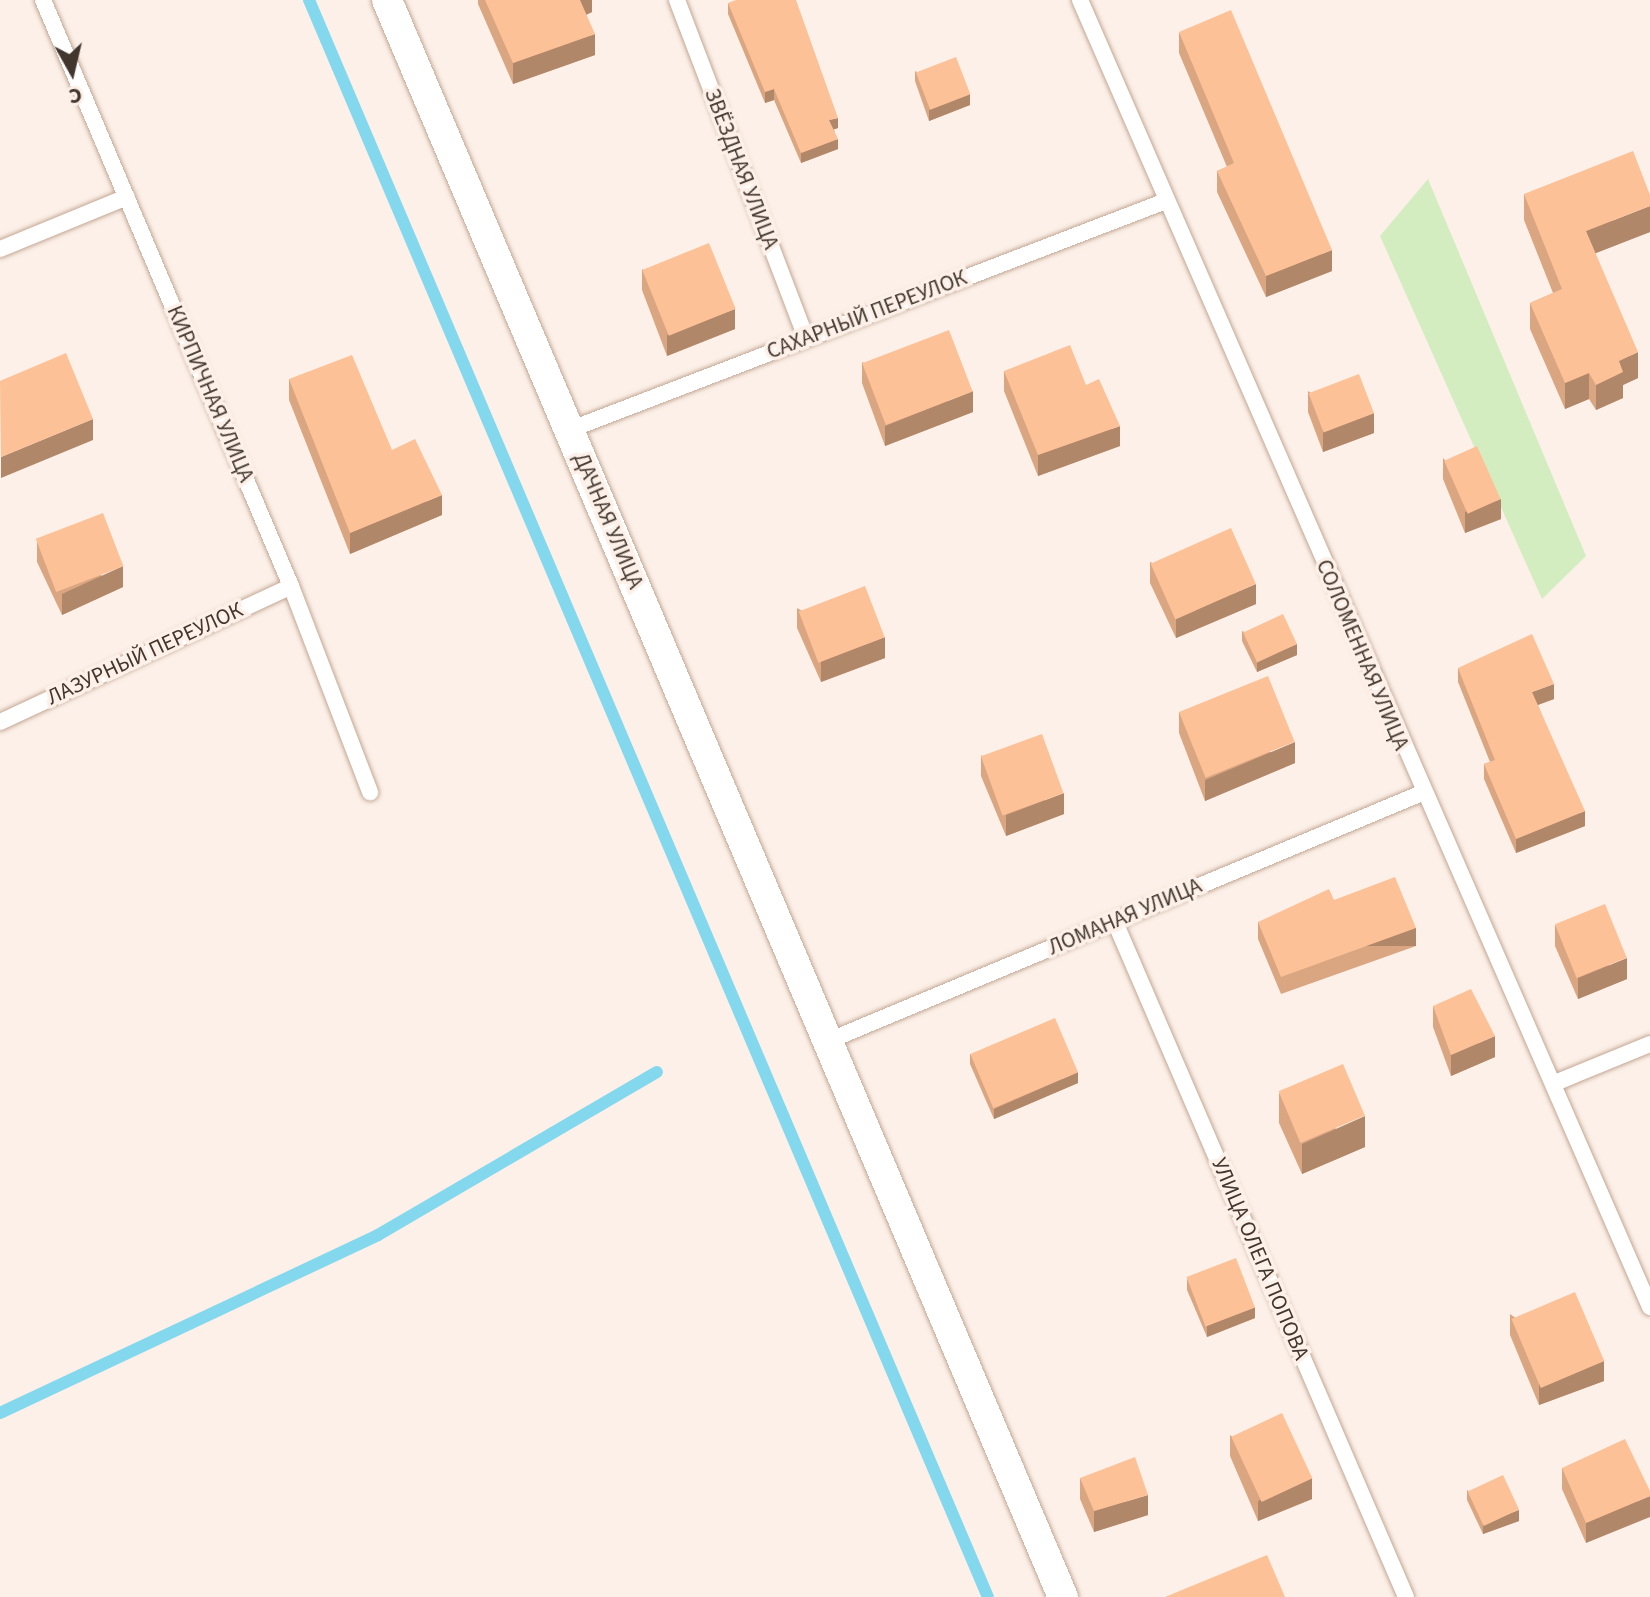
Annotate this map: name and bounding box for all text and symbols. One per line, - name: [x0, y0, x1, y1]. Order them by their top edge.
- north arrow: [32, 32, 112, 112]
- text: С: [67, 79, 84, 113]
- street label: ЗВЁЗДНАЯ УЛИЦА: [698, 85, 784, 253]
- street label: САХАРНЫЙ ПЕРЕУЛОК: [763, 265, 971, 365]
- street label: КИРПИЧНАЯ УЛИЦА: [161, 302, 259, 486]
- street label: ДАЧНАЯ УЛИЦА: [567, 449, 649, 593]
- street label: СОЛОМЕННАЯ УЛИЦА: [1310, 556, 1414, 754]
- street label: ЛАЗУРНЫЙ ПЕРЕУЛОК: [43, 597, 247, 711]
- street label: ЛОМАНАЯ УЛИЦА: [1044, 873, 1206, 961]
- street label: УЛИЦА ОЛЕГА ПОПОВА: [1205, 1154, 1315, 1364]

